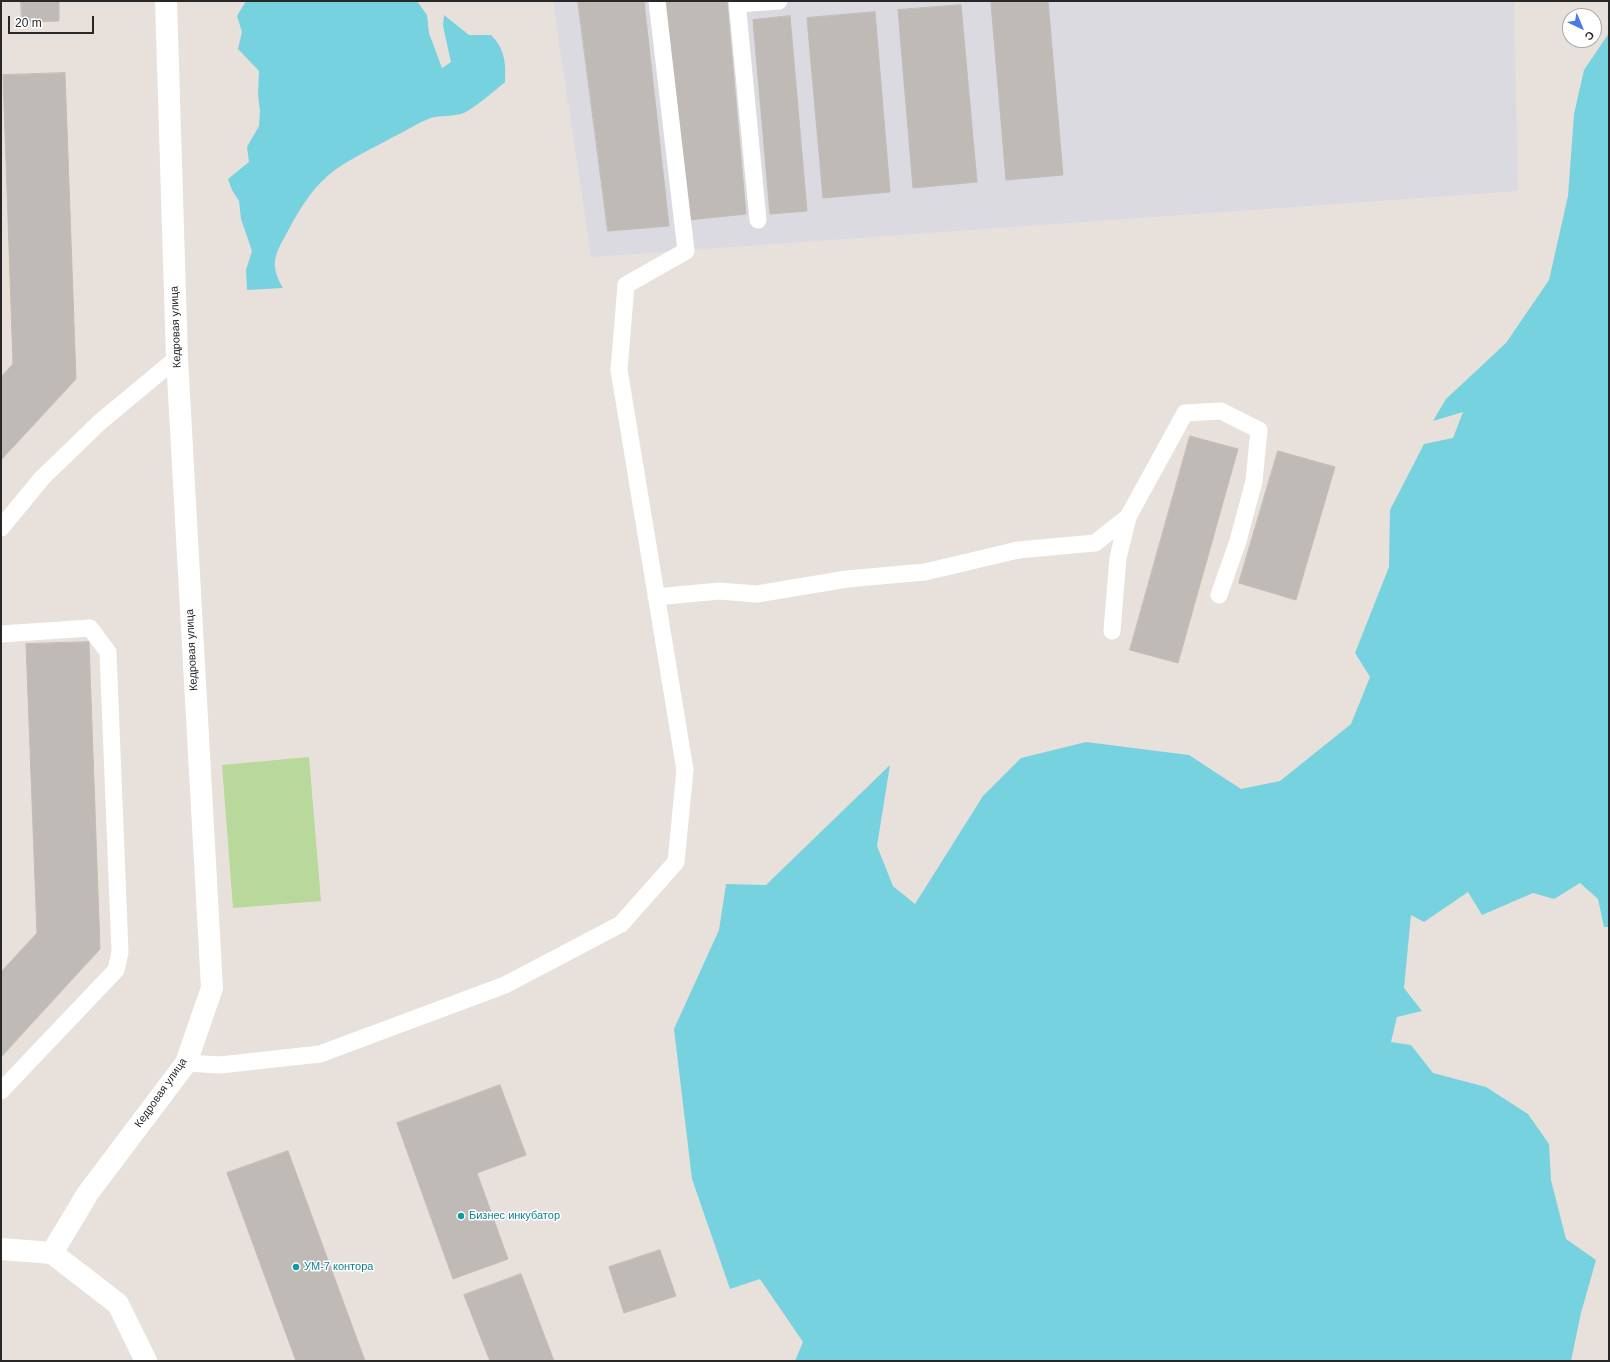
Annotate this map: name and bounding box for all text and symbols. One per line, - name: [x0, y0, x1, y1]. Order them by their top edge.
- scale bar: [10, 8, 96, 34]
- north arrow: [1562, 8, 1602, 48]
- text: 20 m: [15, 16, 42, 30]
- text: С: [1583, 29, 1597, 43]
- street label: Кедровая улица: [168, 286, 184, 368]
- street label: Кедровая улица: [183, 609, 201, 691]
- street label: Кедровая улица: [132, 1056, 190, 1130]
- place label: Бизнес инкубатор: [469, 1209, 560, 1223]
- marker: Бизнес инкубатор: [456, 1211, 466, 1221]
- place label: УМ-7 контора: [304, 1260, 373, 1274]
- marker: УМ-7 контора: [291, 1262, 301, 1272]

